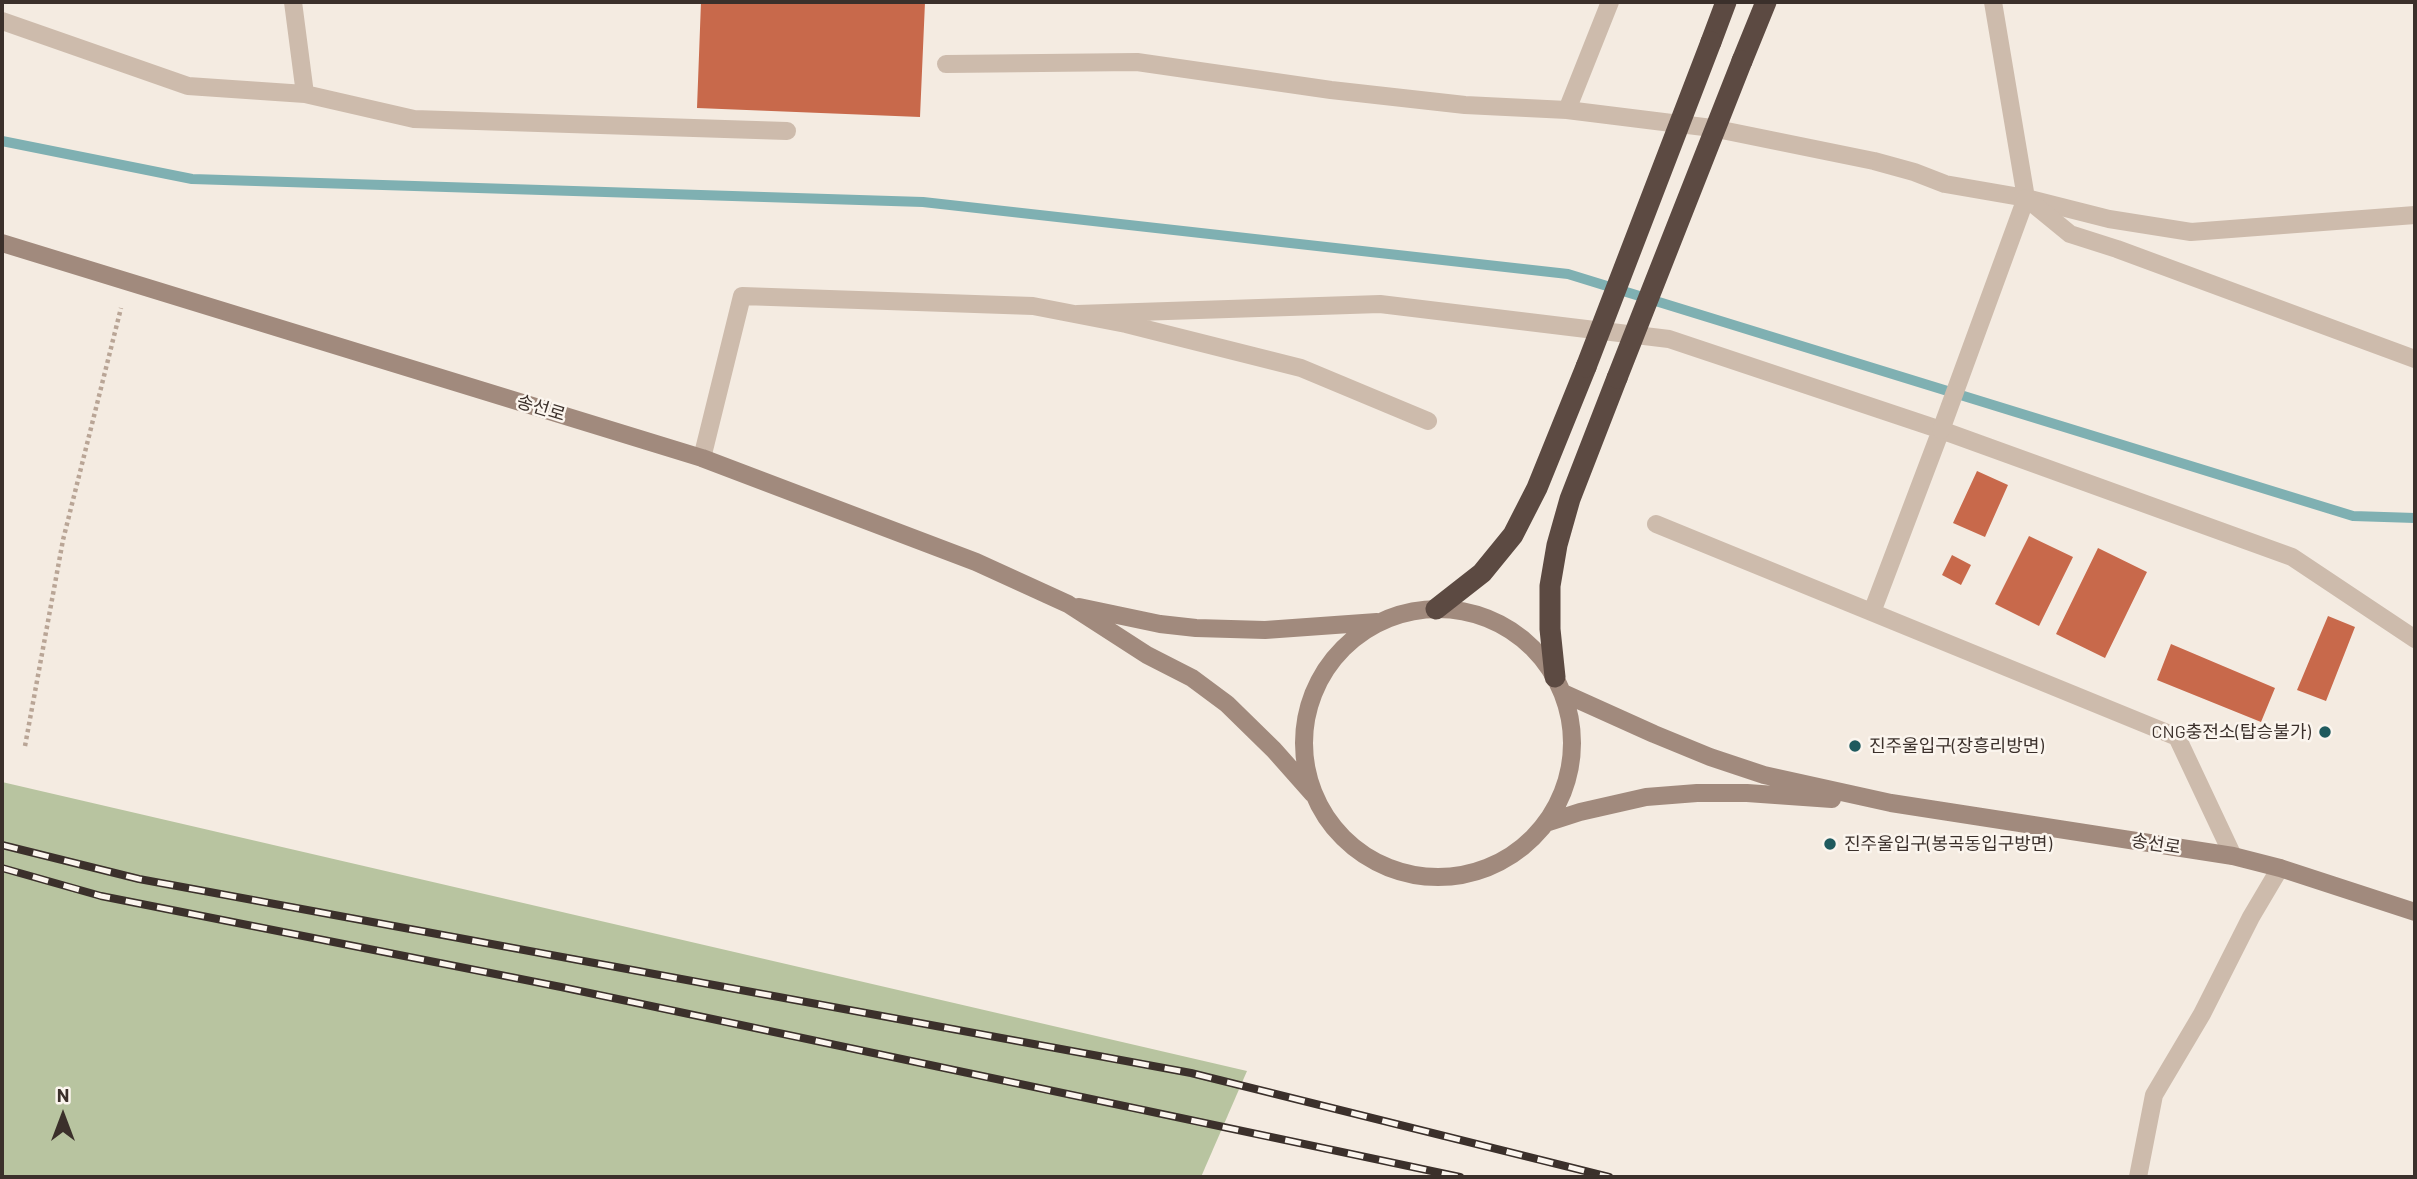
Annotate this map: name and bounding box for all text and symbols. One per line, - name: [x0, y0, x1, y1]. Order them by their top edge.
- street label: 송선로: [514, 390, 568, 426]
- place label: CNG충전소(탑승불가): [2152, 721, 2311, 743]
- marker: CNG충전소(탑승불가): [2317, 724, 2333, 740]
- place label: 진주울입구(장흥리방면): [1869, 735, 2044, 757]
- marker: 진주울입구(장흥리방면): [1847, 738, 1863, 754]
- street label: 송선로: [2130, 829, 2182, 859]
- place label: 진주울입구(봉곡동입구방면): [1844, 833, 2052, 855]
- marker: 진주울입구(봉곡동입구방면): [1822, 836, 1838, 852]
- north arrow: [28, 1081, 98, 1151]
- text: N: [57, 1083, 69, 1106]

